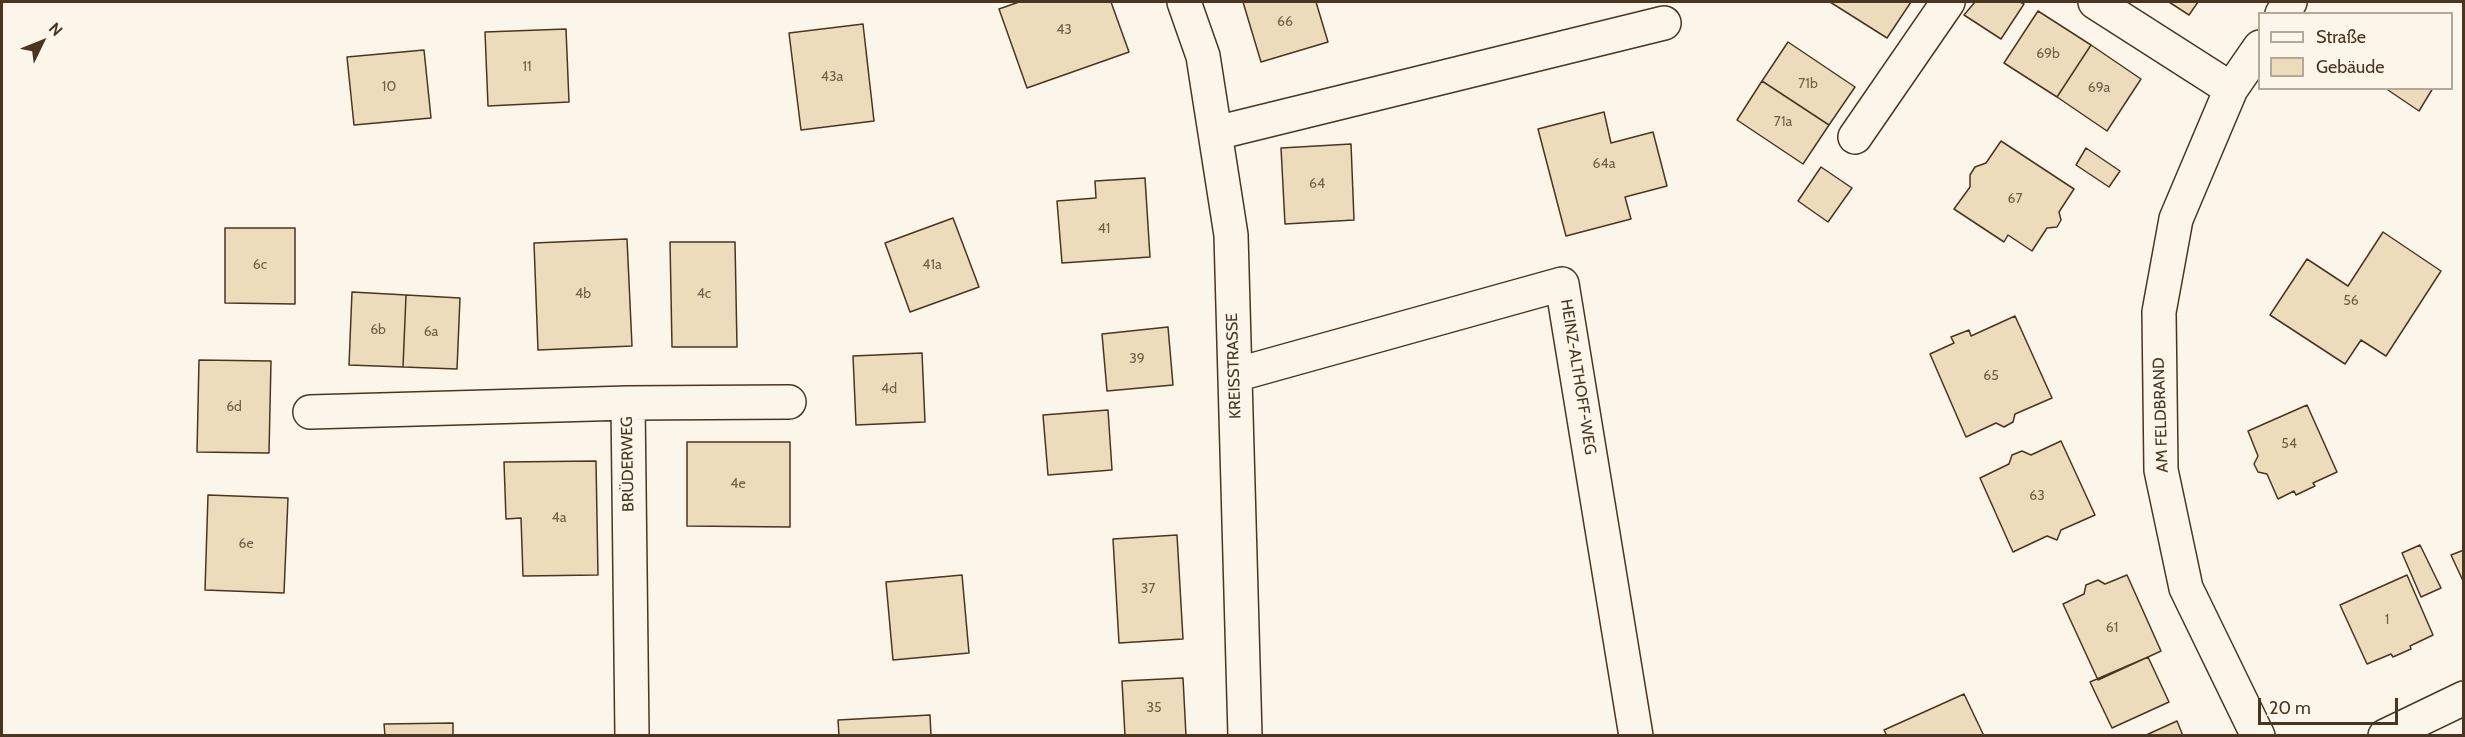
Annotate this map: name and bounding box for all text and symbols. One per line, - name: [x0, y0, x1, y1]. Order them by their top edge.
- north arrow: [12, 12, 72, 72]
- legend: [2258, 12, 2453, 90]
- house number: 66: [1277, 14, 1293, 30]
- text: N: [45, 19, 66, 40]
- house number: 43: [1056, 22, 1072, 38]
- text: Straße: [2316, 26, 2366, 48]
- house number: 69b: [2036, 46, 2060, 62]
- text: Gebäude: [2316, 56, 2385, 78]
- house number: 11: [522, 59, 532, 75]
- house number: 43a: [821, 69, 843, 85]
- house number: 71b: [1798, 76, 1818, 92]
- house number: 10: [382, 79, 396, 95]
- house number: 69a: [2088, 80, 2110, 96]
- house number: 71a: [1774, 114, 1792, 130]
- house number: 64a: [1593, 156, 1615, 172]
- house number: 64: [1309, 176, 1325, 192]
- house number: 67: [2008, 191, 2022, 207]
- house number: 41: [1098, 221, 1110, 237]
- house number: 6c: [253, 257, 267, 273]
- house number: 41a: [922, 257, 942, 273]
- house number: 4b: [575, 286, 591, 302]
- house number: 4c: [697, 286, 711, 302]
- house number: 56: [2343, 293, 2359, 309]
- street label: HEINZ-ALTHOFF-WEG: [1556, 298, 1600, 456]
- street label: KREISSTRASSE: [1223, 313, 1245, 419]
- house number: 6b: [370, 322, 386, 338]
- house number: 6a: [424, 324, 438, 340]
- house number: 39: [1129, 351, 1145, 367]
- street label: AM FELDBRAND: [2149, 357, 2173, 473]
- house number: 65: [1983, 368, 1999, 384]
- house number: 4d: [881, 381, 897, 397]
- house number: 6d: [226, 399, 242, 415]
- street label: BRÜDERWEG: [618, 416, 638, 512]
- house number: 54: [2281, 436, 2297, 452]
- house number: 4e: [730, 476, 746, 492]
- house number: 63: [2029, 488, 2045, 504]
- house number: 4a: [552, 510, 566, 526]
- house number: 6e: [238, 536, 254, 552]
- house number: 37: [1141, 581, 1155, 597]
- house number: 1: [2385, 612, 2389, 628]
- house number: 61: [2106, 620, 2118, 636]
- scale bar: [2261, 686, 2400, 724]
- text: 20 m: [2269, 697, 2311, 719]
- house number: 35: [1146, 700, 1162, 716]

